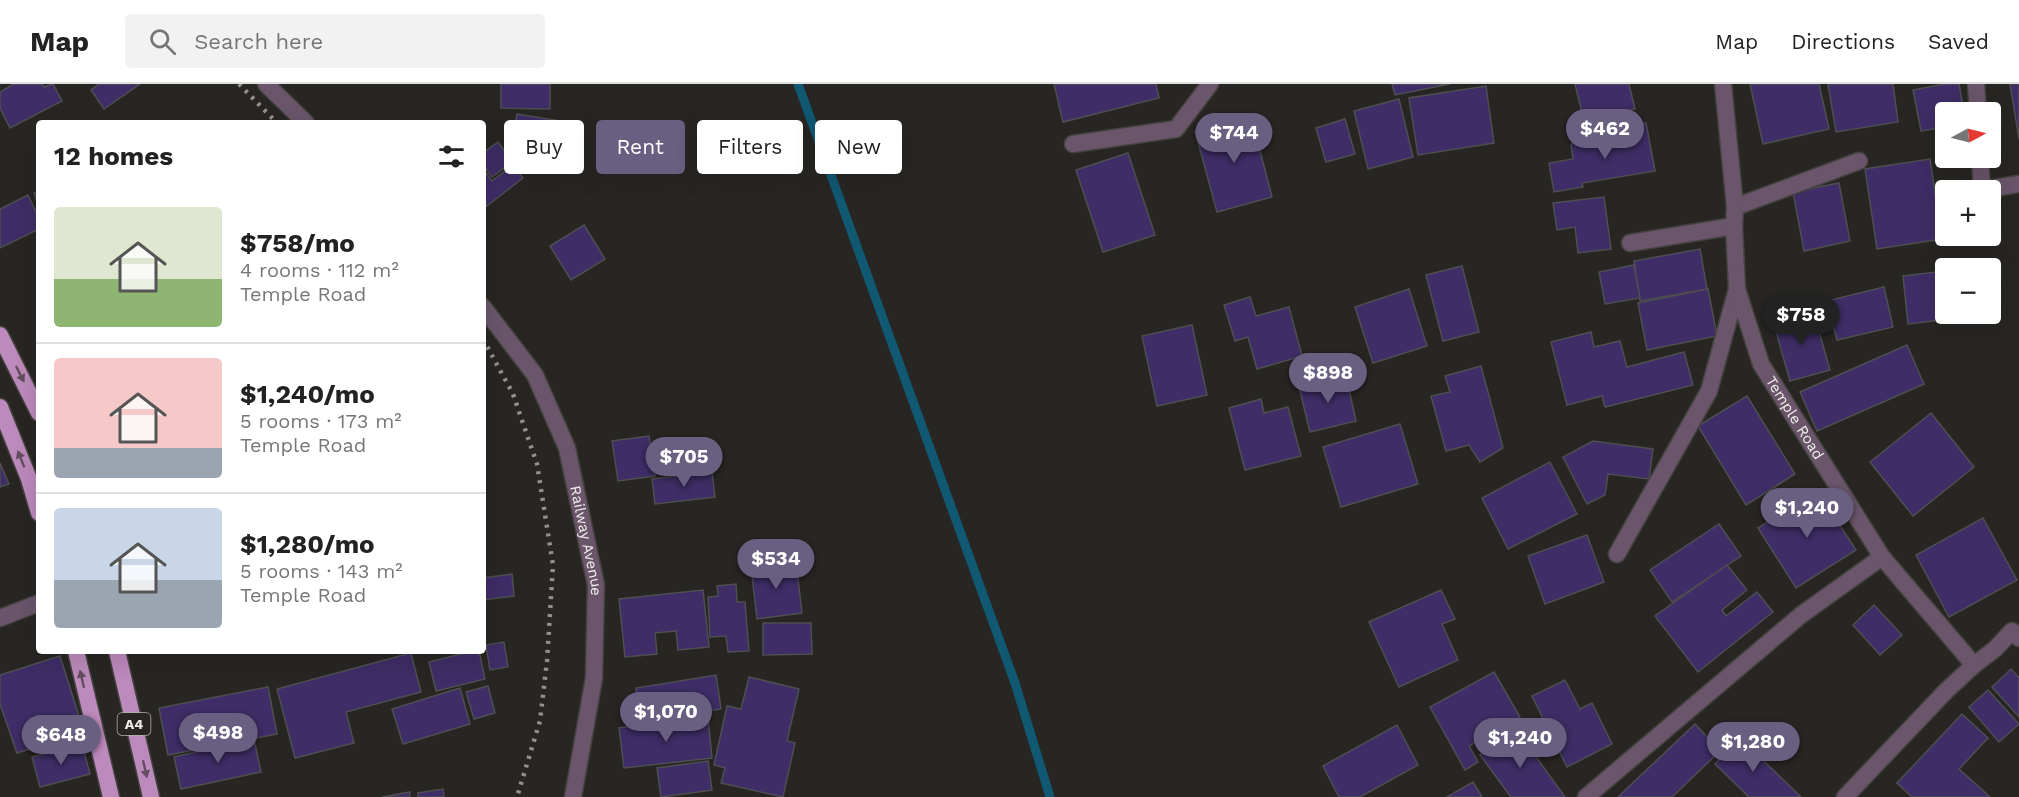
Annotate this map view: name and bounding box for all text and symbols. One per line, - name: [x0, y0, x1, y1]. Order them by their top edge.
- search box: [125, 14, 545, 68]
- text: Map: [30, 25, 89, 58]
- icon: search: [146, 25, 179, 58]
- text: Search here: [194, 29, 323, 54]
- text: Map: [1715, 29, 1758, 54]
- text: Directions: [1791, 29, 1895, 54]
- text: Saved: [1928, 29, 1989, 54]
- north arrow: [1935, 102, 2001, 168]
- map controls: [1935, 102, 2001, 324]
- pin: $462: [1569, 109, 1641, 160]
- pin: $744: [1198, 113, 1270, 164]
- text: $462: [1580, 116, 1630, 140]
- chip: Buy: [504, 120, 584, 174]
- chip: Rent: [596, 120, 685, 174]
- chip: Filters: [697, 120, 803, 174]
- chip: New: [815, 120, 902, 174]
- text: $744: [1209, 120, 1259, 144]
- icon: filters: [435, 140, 468, 173]
- text: 12 homes: [54, 141, 173, 171]
- button: +: [1935, 180, 2001, 246]
- text: $758/mo: [240, 228, 355, 258]
- icon: home: [102, 231, 174, 303]
- text: 4 rooms · 112 m²: [240, 258, 399, 282]
- button: −: [1935, 258, 2001, 324]
- text: Temple Road: [240, 282, 366, 306]
- pin: $758: [1765, 295, 1837, 346]
- text: $758: [1777, 302, 1825, 326]
- pin: $898: [1292, 353, 1364, 404]
- text: $898: [1303, 360, 1353, 384]
- one-way arrow: [16, 365, 25, 382]
- street label: Temple Road: [1762, 373, 1828, 463]
- text: $1,240/mo: [240, 379, 375, 409]
- icon: home: [102, 382, 174, 454]
- text: 5 rooms · 173 m²: [240, 409, 402, 433]
- text: Temple Road: [240, 433, 366, 457]
- pin: $705: [648, 437, 720, 488]
- text: $705: [660, 444, 708, 468]
- one-way arrow: [16, 450, 26, 468]
- street label: Railway Avenue: [566, 484, 605, 596]
- pin: $1,240: [1758, 488, 1856, 539]
- text: $1,240: [1775, 495, 1839, 519]
- text: $1,280/mo: [240, 529, 375, 559]
- icon: home: [102, 532, 174, 604]
- pin: $534: [740, 539, 812, 590]
- text: $534: [751, 546, 801, 570]
- text: 5 rooms · 143 m²: [240, 559, 403, 583]
- text: Temple Road: [240, 583, 366, 607]
- one-way arrow: [77, 669, 86, 688]
- pin: $1,070: [617, 692, 715, 743]
- text: $1,070: [634, 699, 698, 723]
- road number: A4: [118, 713, 150, 735]
- pin: $498: [182, 713, 254, 764]
- pin: $648: [25, 715, 97, 766]
- pin: $1,240: [1471, 718, 1569, 769]
- text: $498: [193, 720, 243, 744]
- text: $648: [36, 722, 86, 746]
- pin: $1,280: [1704, 722, 1802, 773]
- text: $1,240: [1488, 725, 1552, 749]
- text: $1,280: [1721, 729, 1785, 753]
- one-way arrow: [140, 760, 150, 778]

